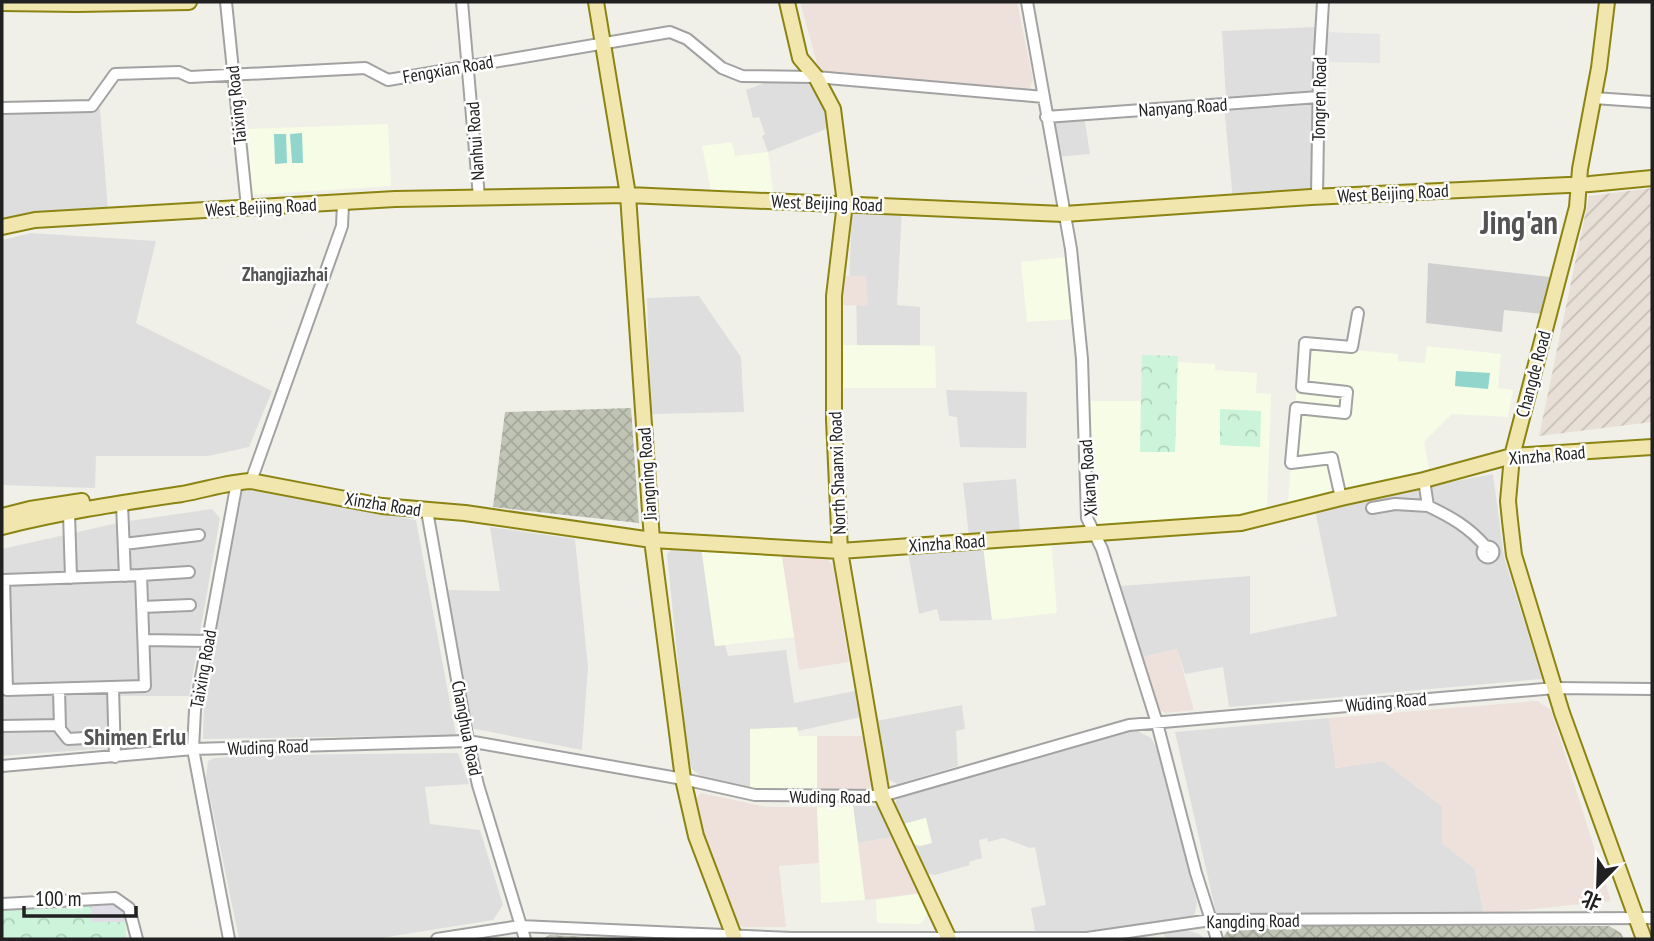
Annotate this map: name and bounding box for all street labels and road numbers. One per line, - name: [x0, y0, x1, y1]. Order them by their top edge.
- street label: Fengxian Road: [401, 50, 495, 88]
- street label: Tongren Road: [1307, 57, 1331, 141]
- street label: Taixing Road: [220, 64, 252, 146]
- street label: Nanyang Road: [1138, 92, 1228, 122]
- street label: Nanhui Road: [461, 101, 489, 181]
- street label: West Beijing Road: [1337, 179, 1449, 207]
- street label: West Beijing Road: [771, 190, 883, 216]
- street label: West Beijing Road: [205, 193, 317, 221]
- street label: Changde Road: [1510, 328, 1556, 420]
- street label: North Shaanxi Road: [823, 411, 851, 535]
- street label: Jiangning Road: [632, 427, 662, 522]
- street label: Xikang Road: [1074, 439, 1102, 517]
- street label: Xinzha Road: [1508, 440, 1586, 470]
- street label: Xinzha Road: [343, 487, 423, 521]
- street label: Xinzha Road: [908, 529, 986, 557]
- street label: Taixing Road: [185, 628, 221, 710]
- street label: Changhua Road: [447, 678, 487, 778]
- street label: Wuding Road: [1345, 687, 1427, 717]
- street label: Wuding Road: [227, 734, 309, 760]
- street label: Wuding Road: [789, 785, 871, 808]
- street label: Kangding Road: [1206, 909, 1300, 933]

